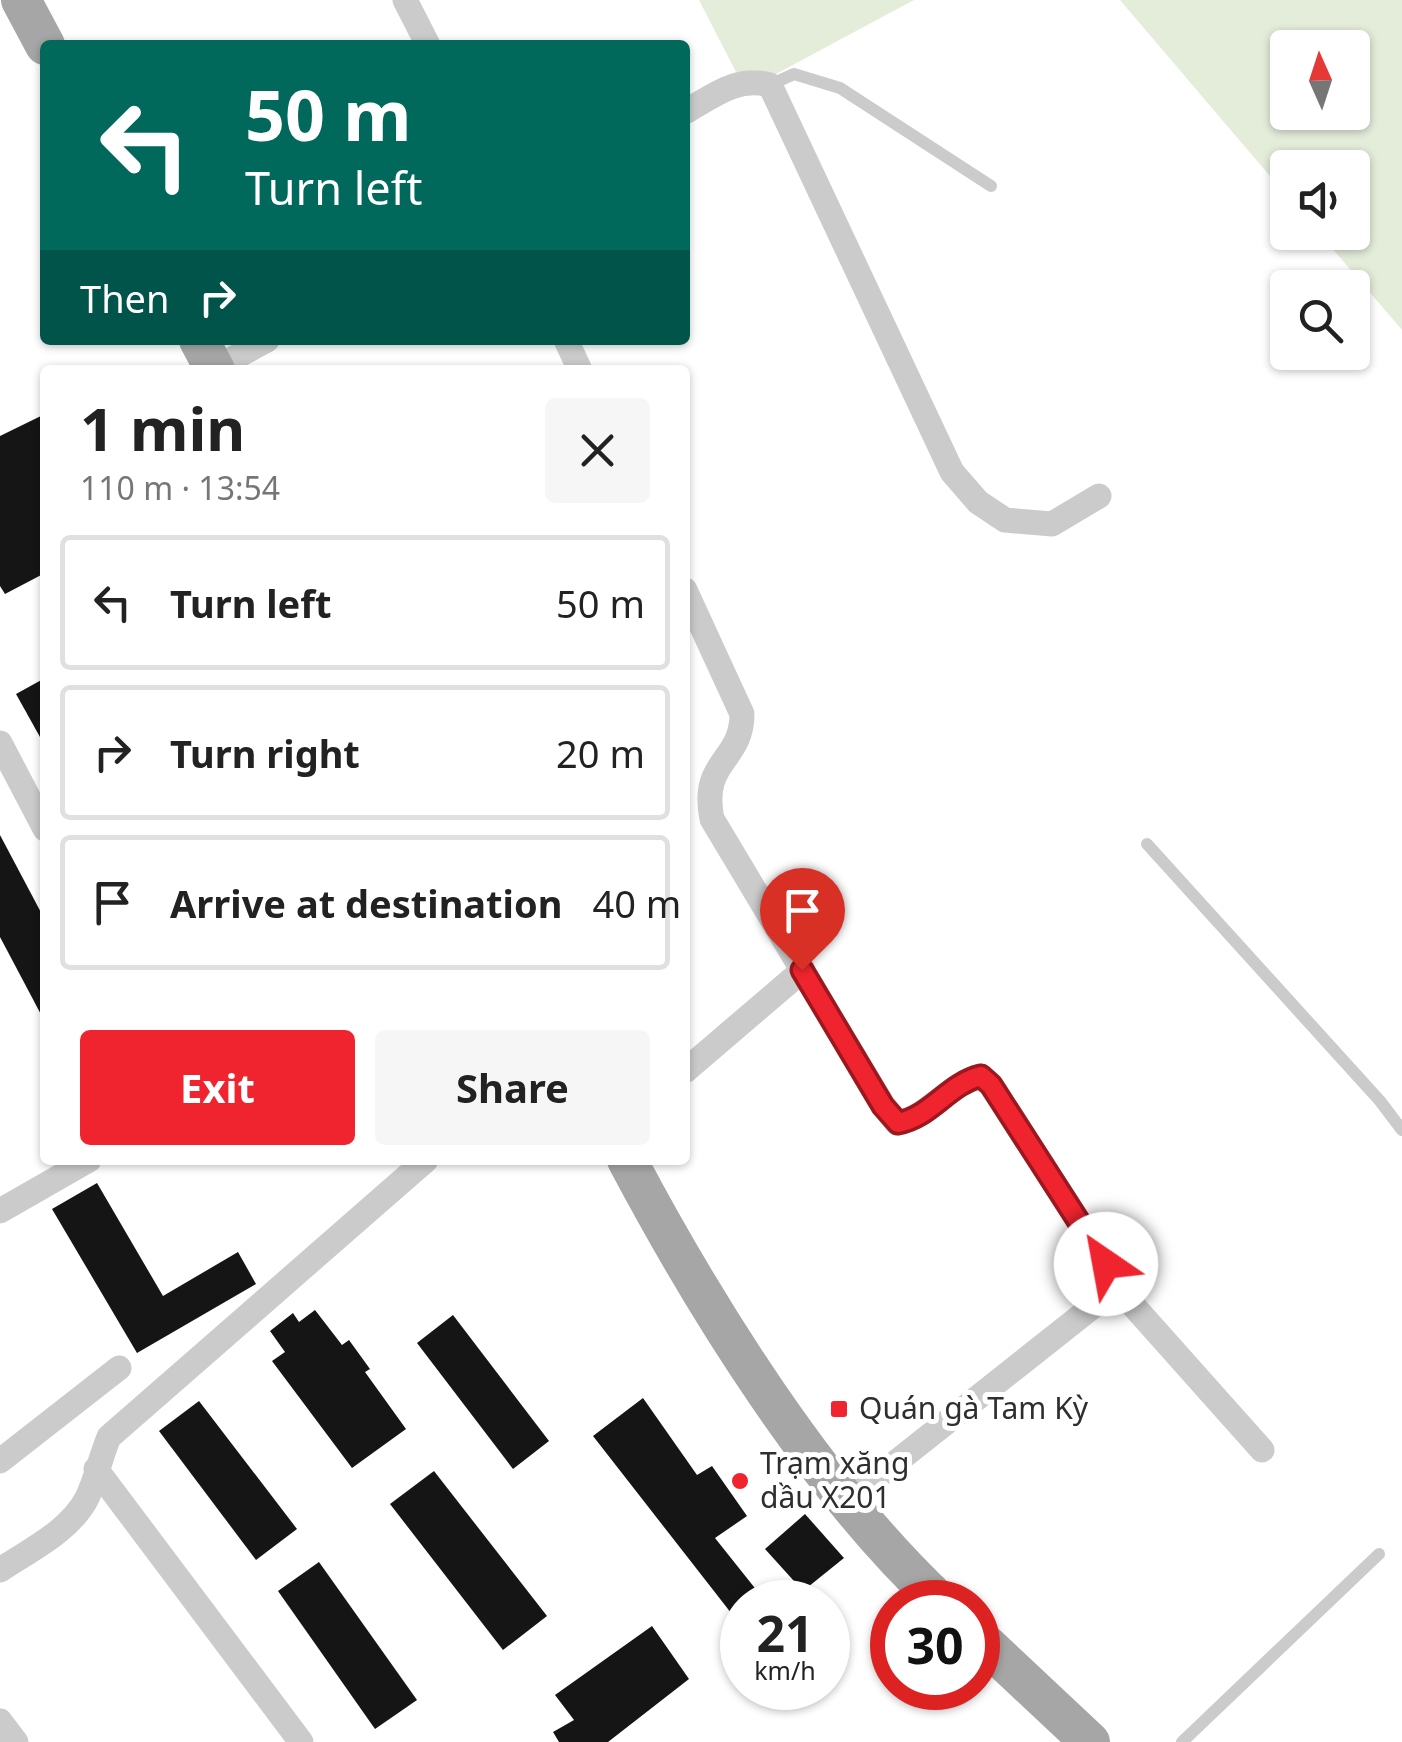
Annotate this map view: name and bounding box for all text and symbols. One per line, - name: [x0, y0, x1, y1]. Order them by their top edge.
- north arrow: [1270, 30, 1370, 130]
- map controls: [1270, 30, 1370, 370]
- text: 50 m: [245, 66, 412, 162]
- icon: left: [80, 80, 210, 210]
- button: sound: [1270, 150, 1370, 250]
- text: Turn left: [245, 157, 422, 218]
- icon: right: [190, 270, 245, 325]
- button: search: [1270, 270, 1370, 370]
- text: Then: [80, 272, 170, 324]
- text: 1 min: [80, 387, 245, 469]
- button: close: [545, 398, 650, 503]
- text: 110 m · 13:54: [80, 466, 280, 509]
- icon: left: [85, 575, 140, 630]
- text: Turn left: [170, 577, 332, 629]
- text: 50 m: [556, 577, 645, 629]
- icon: right: [85, 725, 140, 780]
- text: Turn right: [170, 727, 360, 779]
- text: 20 m: [556, 727, 645, 779]
- pin: [760, 868, 845, 971]
- icon: arrive: [85, 875, 140, 930]
- text: Arrive at destination: [170, 877, 562, 929]
- text: 40 m: [592, 877, 681, 929]
- icon: arrive: [775, 883, 830, 938]
- button: Exit: [80, 1030, 355, 1145]
- button: Share: [375, 1030, 650, 1145]
- position arrow: [1054, 1212, 1158, 1316]
- place label: Quán gà Tam Kỳ: [859, 1387, 1089, 1428]
- marker: Quán gà Tam Kỳ: [828, 1398, 850, 1420]
- place label: Trạm xăng dầu X201: [760, 1442, 909, 1517]
- marker: Trạm xăng dầu X201: [729, 1470, 751, 1492]
- speed limit sign: 30: [870, 1580, 1000, 1710]
- text: 21: [756, 1599, 814, 1667]
- text: km/h: [754, 1653, 816, 1687]

